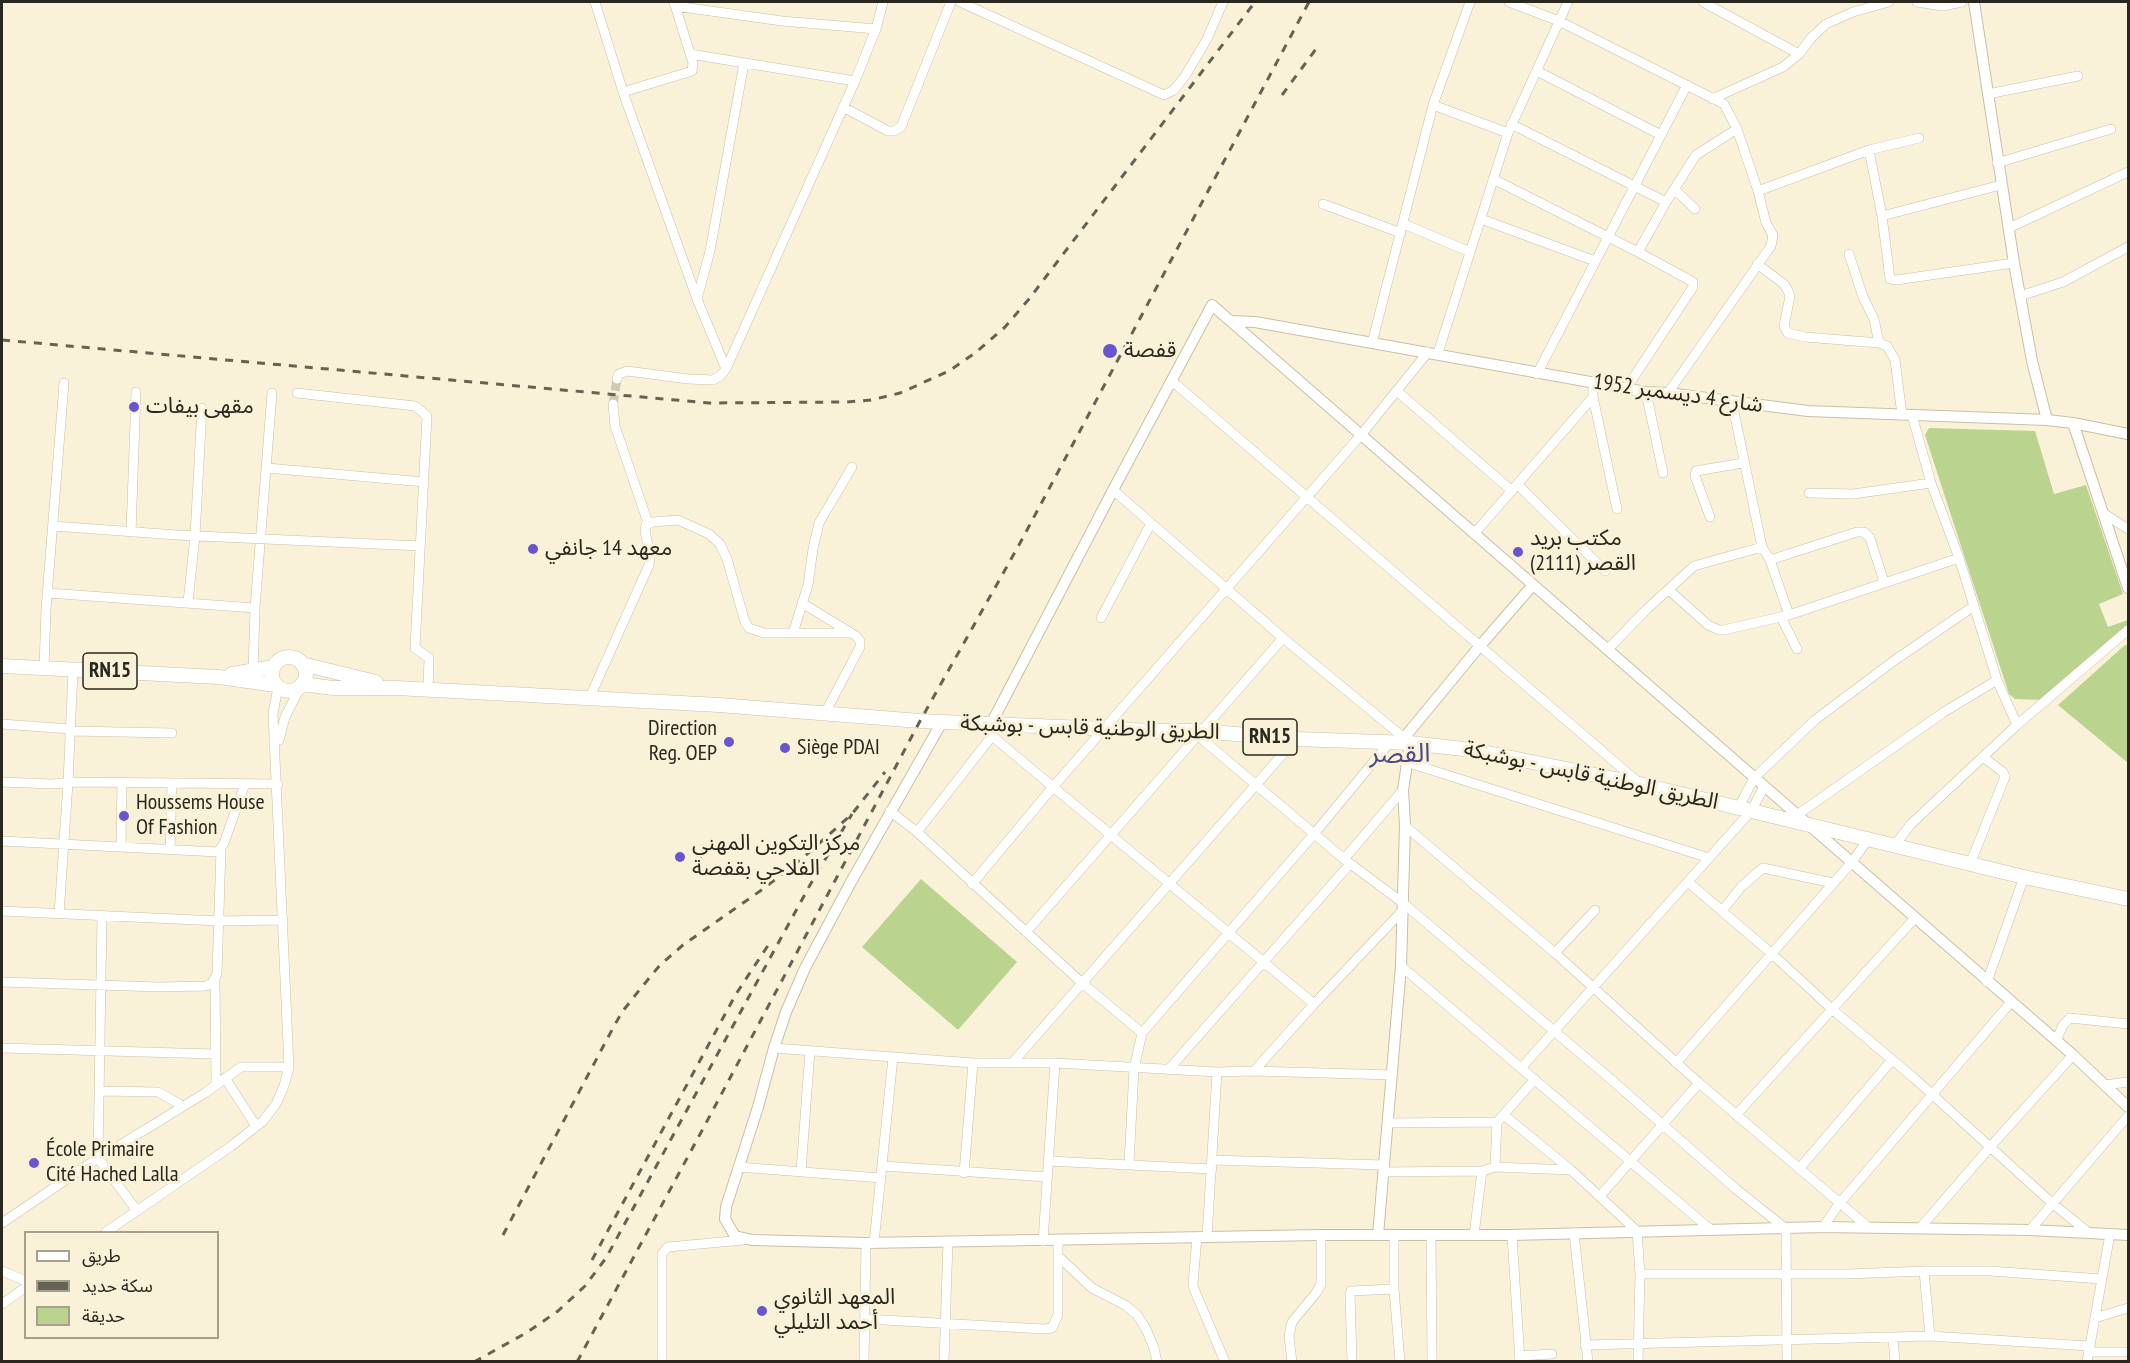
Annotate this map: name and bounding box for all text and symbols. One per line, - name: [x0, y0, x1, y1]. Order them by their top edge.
- place label: قفصة: [1124, 338, 1176, 364]
- marker: قفصة: [1101, 342, 1119, 360]
- street label: شارع 4 ديسمبر 1952: [1591, 369, 1765, 419]
- place label: مقهى بيفات: [146, 394, 254, 420]
- marker: مقهى بيفات: [127, 400, 141, 414]
- place label: مكتب بريد القصر (2111): [1530, 526, 1636, 578]
- place label: معهد 14 جانفي: [545, 536, 672, 562]
- marker: معهد 14 جانفي: [526, 542, 540, 556]
- marker: مكتب بريد القصر (2111): [1511, 545, 1525, 559]
- road number: RN15: [83, 653, 137, 689]
- street label: الطريق الوطنية قابس - بوشبكة: [960, 710, 1220, 746]
- place label: Direction Reg. OEP: [648, 716, 717, 768]
- road number: RN15: [1243, 719, 1297, 755]
- marker: Direction Reg. OEP: [722, 735, 736, 749]
- place label: Siège PDAI: [797, 735, 880, 761]
- street label: الطريق الوطنية قابس - بوشبكة: [1461, 736, 1721, 816]
- district label: القصر: [1370, 739, 1430, 771]
- marker: Siège PDAI: [778, 741, 792, 755]
- place label: Houssems House Of Fashion: [136, 790, 265, 842]
- marker: Houssems House Of Fashion: [117, 809, 131, 823]
- place label: مركز التكوين المهني الفلاحي بقفصة: [692, 831, 860, 882]
- marker: مركز التكوين المهني الفلاحي بقفصة: [673, 850, 687, 864]
- place label: École Primaire Cité Hached Lalla: [46, 1137, 179, 1188]
- marker: École Primaire Cité Hached Lalla: [27, 1156, 41, 1170]
- legend: [24, 1231, 219, 1339]
- text: طريق: [82, 1244, 121, 1267]
- text: سكة حديد: [82, 1274, 153, 1297]
- place label: المعهد الثانوي أحمد التليلي: [774, 1285, 895, 1336]
- text: حديقة: [82, 1304, 125, 1327]
- marker: المعهد الثانوي أحمد التليلي: [755, 1304, 769, 1318]

